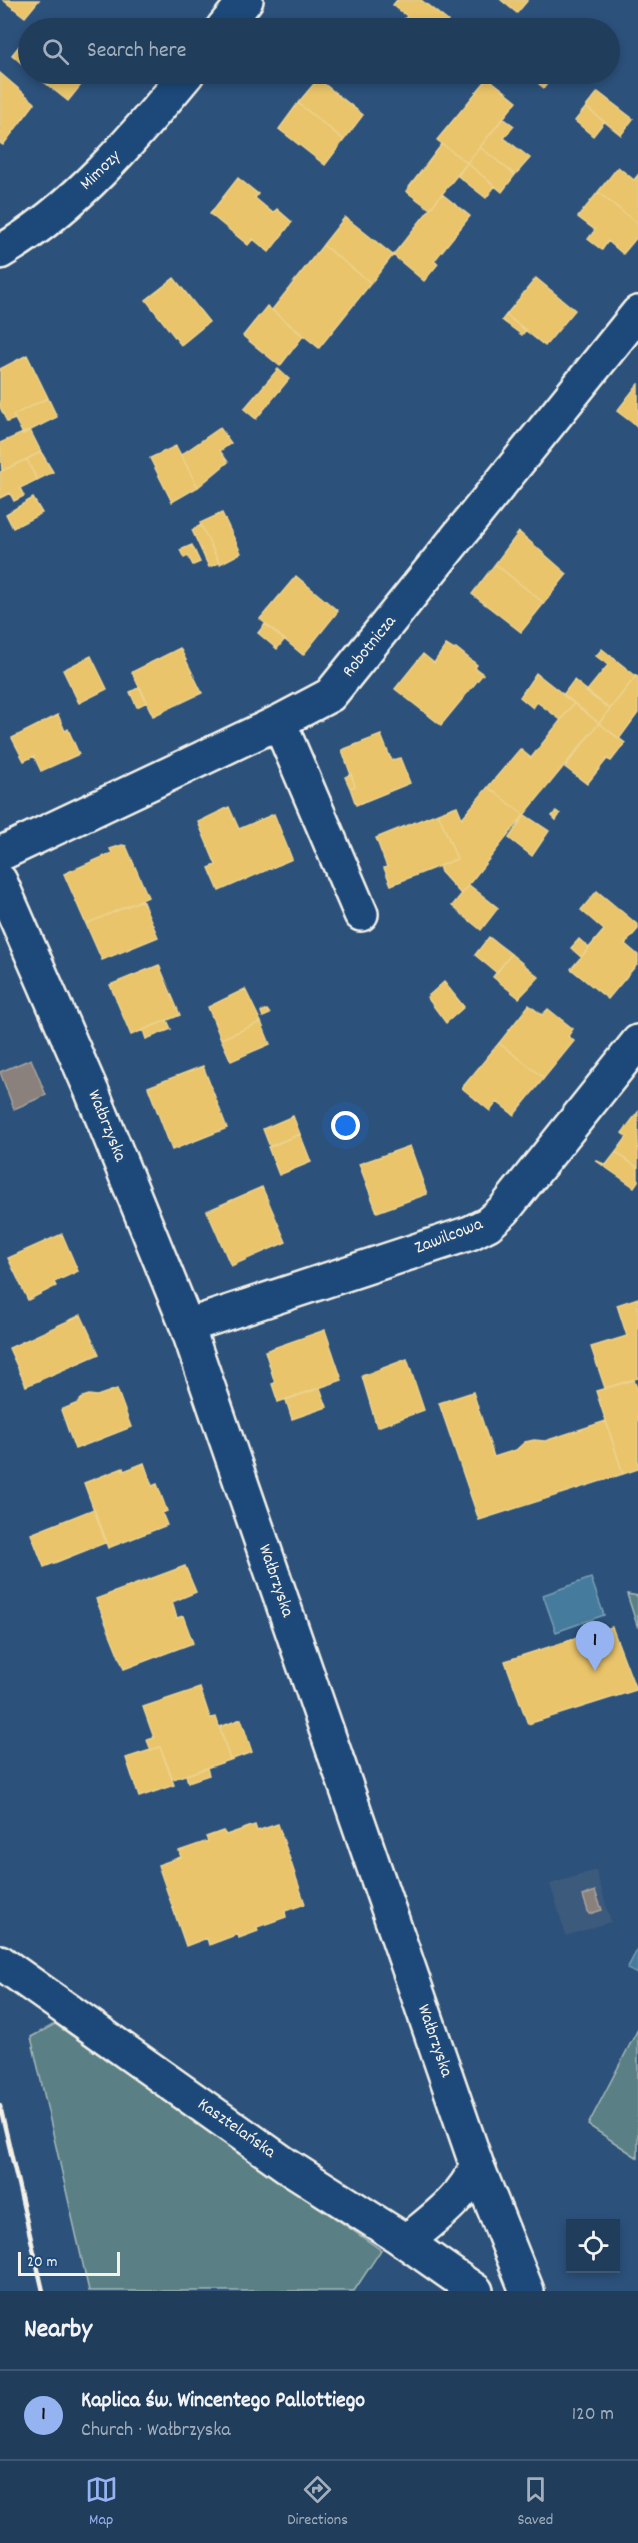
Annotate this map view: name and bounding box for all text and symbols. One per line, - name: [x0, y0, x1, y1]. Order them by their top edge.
- search box: [18, 18, 620, 84]
- icon: search: [39, 35, 72, 68]
- text: Search here: [87, 36, 186, 67]
- street label: Mimozy: [75, 145, 128, 197]
- street label: Robotnicza: [337, 610, 403, 683]
- street label: Wałbrzyska: [80, 1086, 132, 1166]
- your location: [331, 1111, 360, 1140]
- street label: Zawilcowa: [411, 1212, 487, 1261]
- street label: Wałbrzyska: [251, 1541, 299, 1621]
- pin: 1: [576, 1622, 614, 1671]
- street label: Wałbrzyska: [410, 2001, 458, 2081]
- street label: Kasztelańska: [192, 2093, 281, 2165]
- map controls: [566, 2219, 620, 2273]
- button: locate: [566, 2219, 620, 2273]
- scale bar: [18, 2249, 120, 2276]
- text: 20 m: [27, 2251, 57, 2274]
- text: Nearby: [24, 2312, 92, 2349]
- text: Kaplica św. Wincentego Pallottiego: [81, 2386, 365, 2417]
- text: 1: [41, 2401, 46, 2429]
- text: 120 m: [572, 2401, 614, 2429]
- text: Church · Wałbrzyska: [81, 2417, 231, 2445]
- tab: Map: [85, 2473, 118, 2532]
- tab: Directions: [287, 2473, 348, 2532]
- tab: Saved: [517, 2473, 553, 2532]

